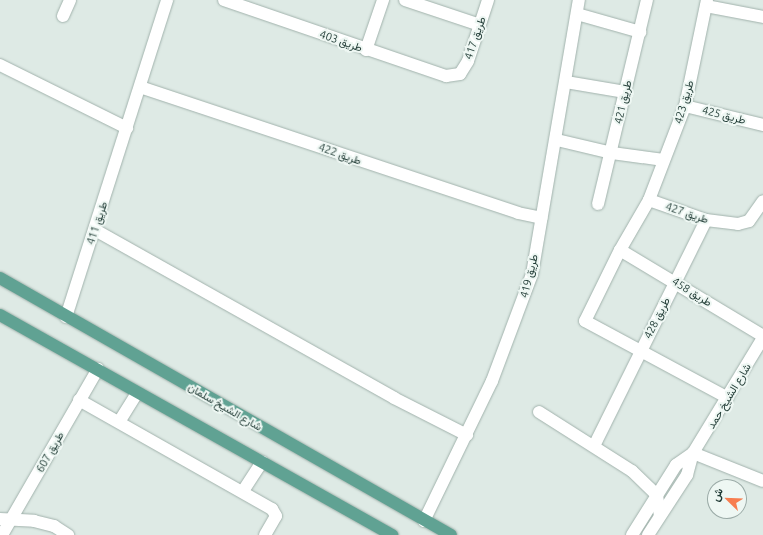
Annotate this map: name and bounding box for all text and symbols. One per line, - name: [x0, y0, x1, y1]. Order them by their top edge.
- street label: طريق 417: [462, 15, 488, 61]
- street label: طريق 403: [318, 28, 364, 54]
- street label: طريق 421: [612, 79, 634, 125]
- street label: طريق 423: [672, 79, 696, 125]
- street label: طريق 425: [701, 103, 747, 127]
- street label: طريق 422: [317, 141, 363, 167]
- street label: طريق 411: [84, 200, 110, 246]
- street label: طريق 427: [664, 200, 710, 226]
- street label: طريق 419: [517, 253, 541, 299]
- street label: طريق 458: [670, 275, 714, 309]
- street label: طريق 428: [641, 295, 673, 341]
- street label: شارع الشيخ حمد: [704, 361, 754, 431]
- street label: شارع الشيخ سلمان: [186, 381, 264, 433]
- street label: طريق 607: [33, 429, 67, 475]
- north arrow: [707, 479, 747, 519]
- text: ش: [709, 486, 725, 503]

